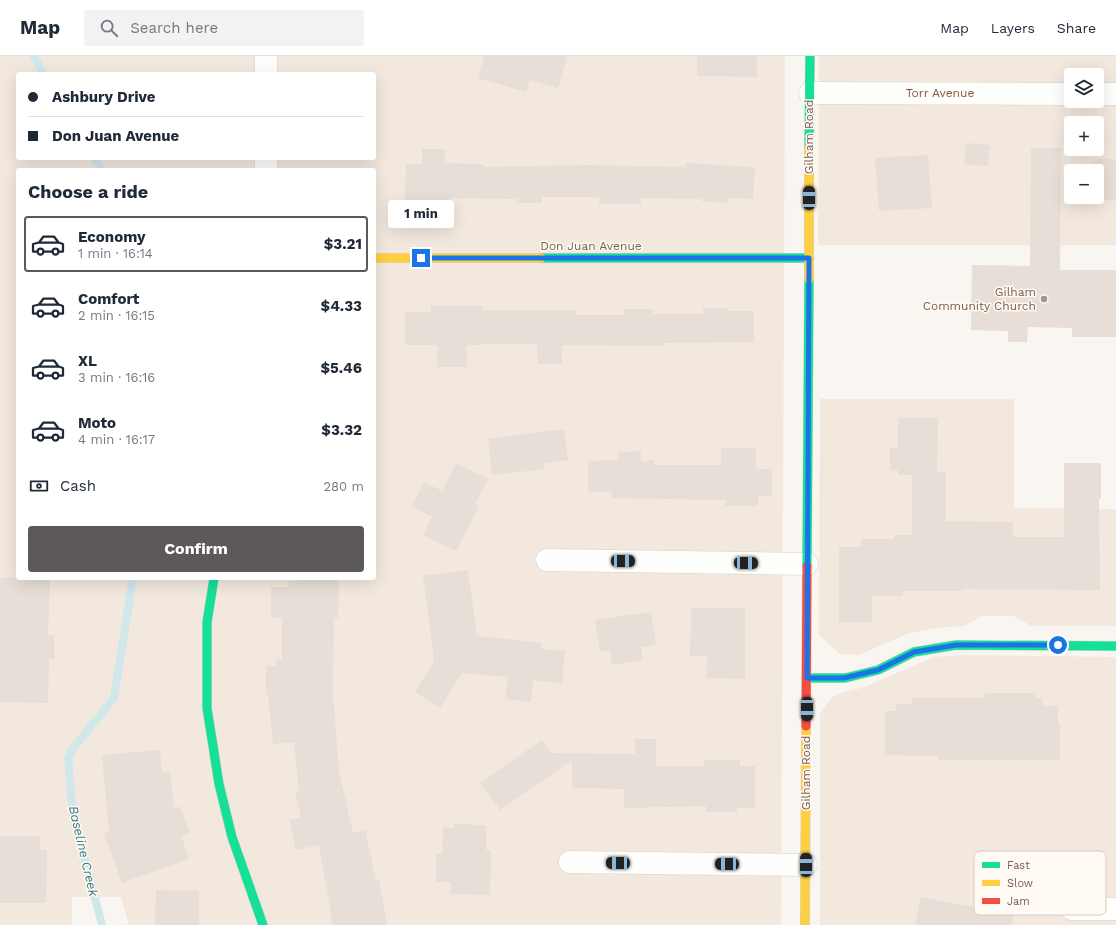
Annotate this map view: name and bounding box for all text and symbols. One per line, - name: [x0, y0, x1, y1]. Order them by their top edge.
- search box: [84, 10, 364, 46]
- text: Map: [20, 16, 60, 39]
- icon: search: [98, 17, 120, 39]
- text: Search here: [130, 19, 218, 37]
- text: Map: [940, 20, 969, 36]
- text: Layers: [991, 20, 1035, 36]
- text: Share: [1057, 20, 1096, 36]
- map controls: [1064, 68, 1104, 204]
- button: layers: [1064, 68, 1104, 108]
- street label: Torr Avenue: [906, 86, 974, 100]
- text: Ashbury Drive: [52, 88, 156, 106]
- street label: Gilham Road: [802, 100, 816, 174]
- button: +: [1064, 116, 1104, 156]
- text: Don Juan Avenue: [52, 127, 179, 145]
- button: −: [1064, 164, 1104, 204]
- text: Choose a ride: [28, 181, 148, 202]
- car: [803, 186, 815, 210]
- callout: 1 min: [388, 200, 454, 228]
- text: 1 min: [404, 206, 438, 221]
- icon: car: [30, 226, 66, 262]
- text: Economy: [78, 228, 145, 246]
- text: $3.21: [324, 235, 362, 253]
- street label: Don Juan Avenue: [540, 239, 642, 253]
- text: 1 min · 16:14: [78, 246, 153, 261]
- route end: [412, 249, 430, 267]
- place label: Gilham Community Church: [923, 285, 1036, 313]
- icon: car: [30, 288, 66, 324]
- text: Comfort: [78, 290, 139, 308]
- marker: Gilham Community Church: [1039, 294, 1049, 304]
- text: $4.33: [321, 297, 362, 315]
- text: 2 min · 16:15: [78, 308, 155, 323]
- icon: car: [30, 350, 66, 386]
- text: XL: [78, 352, 97, 370]
- text: $5.46: [320, 359, 362, 377]
- text: 3 min · 16:16: [78, 370, 155, 385]
- icon: car: [30, 412, 66, 448]
- text: Moto: [78, 414, 116, 432]
- text: $3.32: [321, 421, 362, 439]
- text: 4 min · 16:17: [78, 432, 155, 447]
- icon: cash: [28, 475, 50, 497]
- text: Cash: [60, 477, 96, 495]
- text: 280 m: [324, 479, 364, 494]
- button: Confirm: [28, 526, 364, 572]
- car: [611, 555, 635, 567]
- car: [734, 557, 758, 569]
- route start: [1049, 636, 1067, 654]
- car: [801, 697, 813, 721]
- street label: Gilham Road: [799, 736, 813, 810]
- water label: Baseline Creek: [66, 804, 101, 899]
- legend: [974, 851, 1106, 915]
- car: [800, 853, 812, 877]
- car: [606, 857, 630, 869]
- car: [715, 858, 739, 870]
- text: Fast: [1007, 859, 1030, 872]
- text: Slow: [1007, 877, 1033, 890]
- text: Jam: [1007, 895, 1030, 908]

